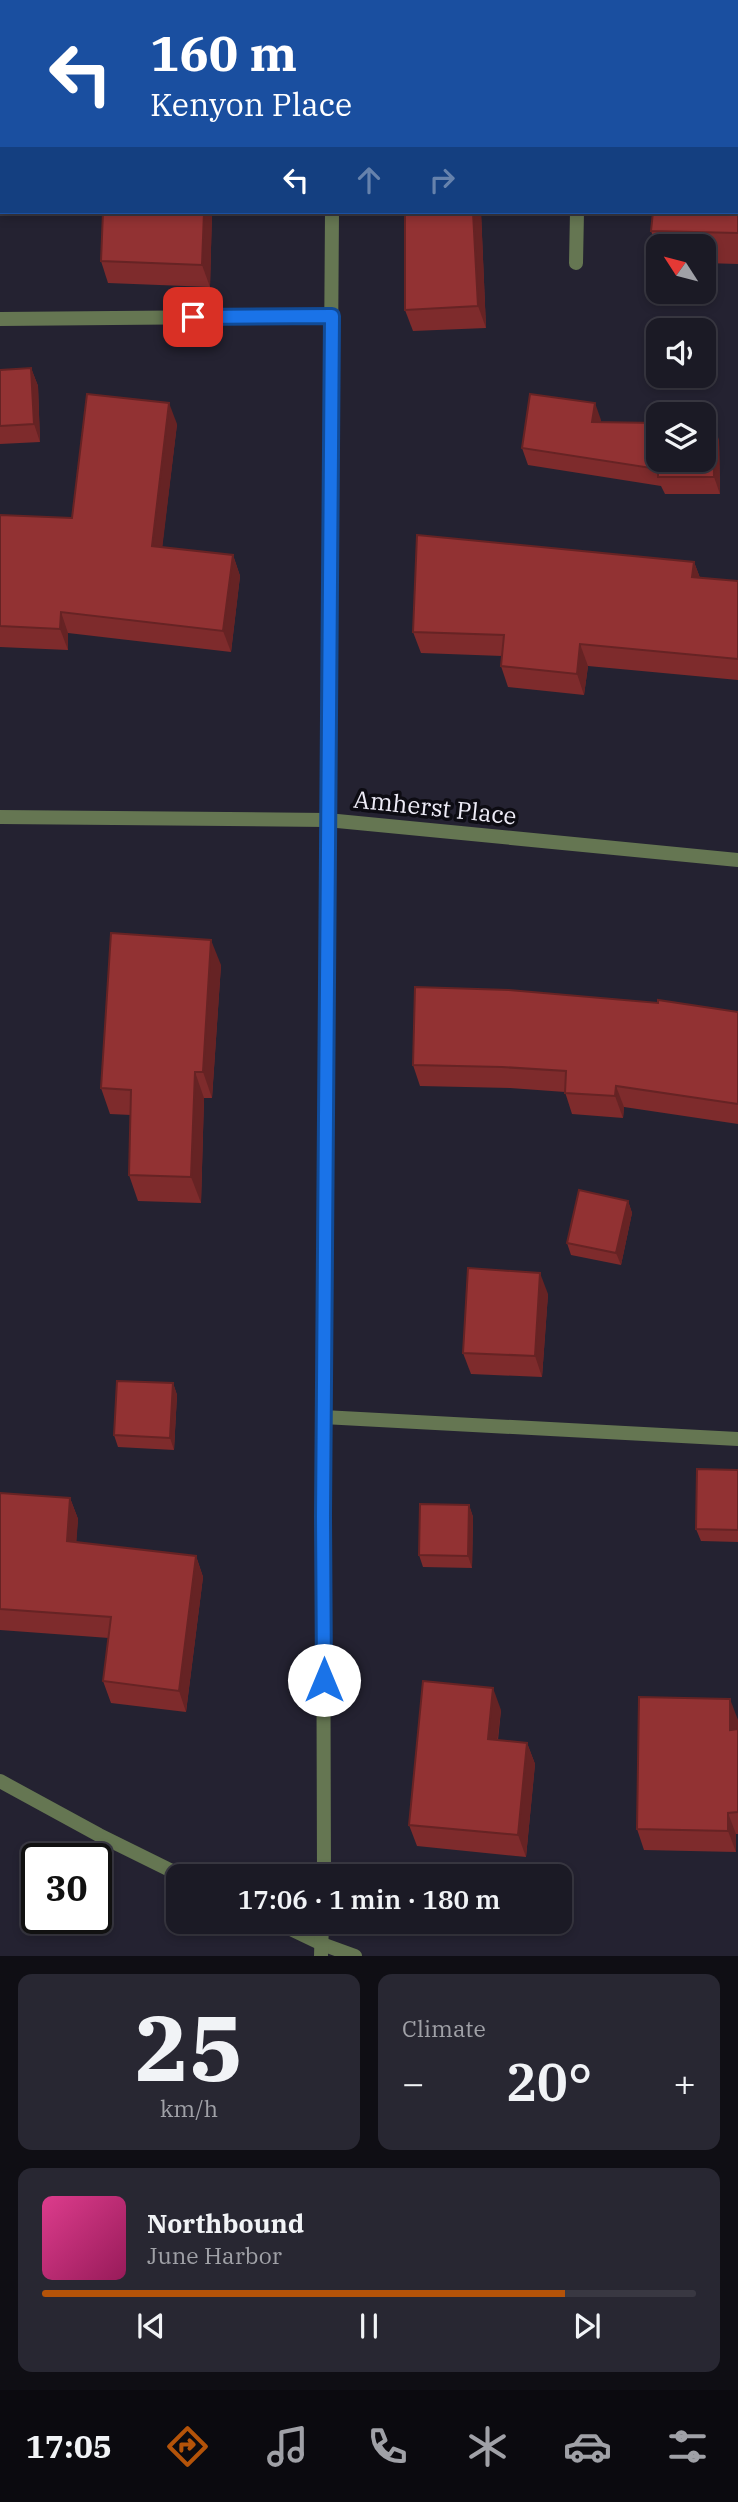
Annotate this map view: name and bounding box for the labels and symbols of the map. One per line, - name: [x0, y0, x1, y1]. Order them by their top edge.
- north arrow: [646, 234, 716, 304]
- pin: [163, 287, 223, 347]
- street label: Amherst Place: [352, 783, 518, 831]
- position arrow: [287, 1643, 361, 1717]
- speed limit sign: 30: [21, 1843, 112, 1934]

